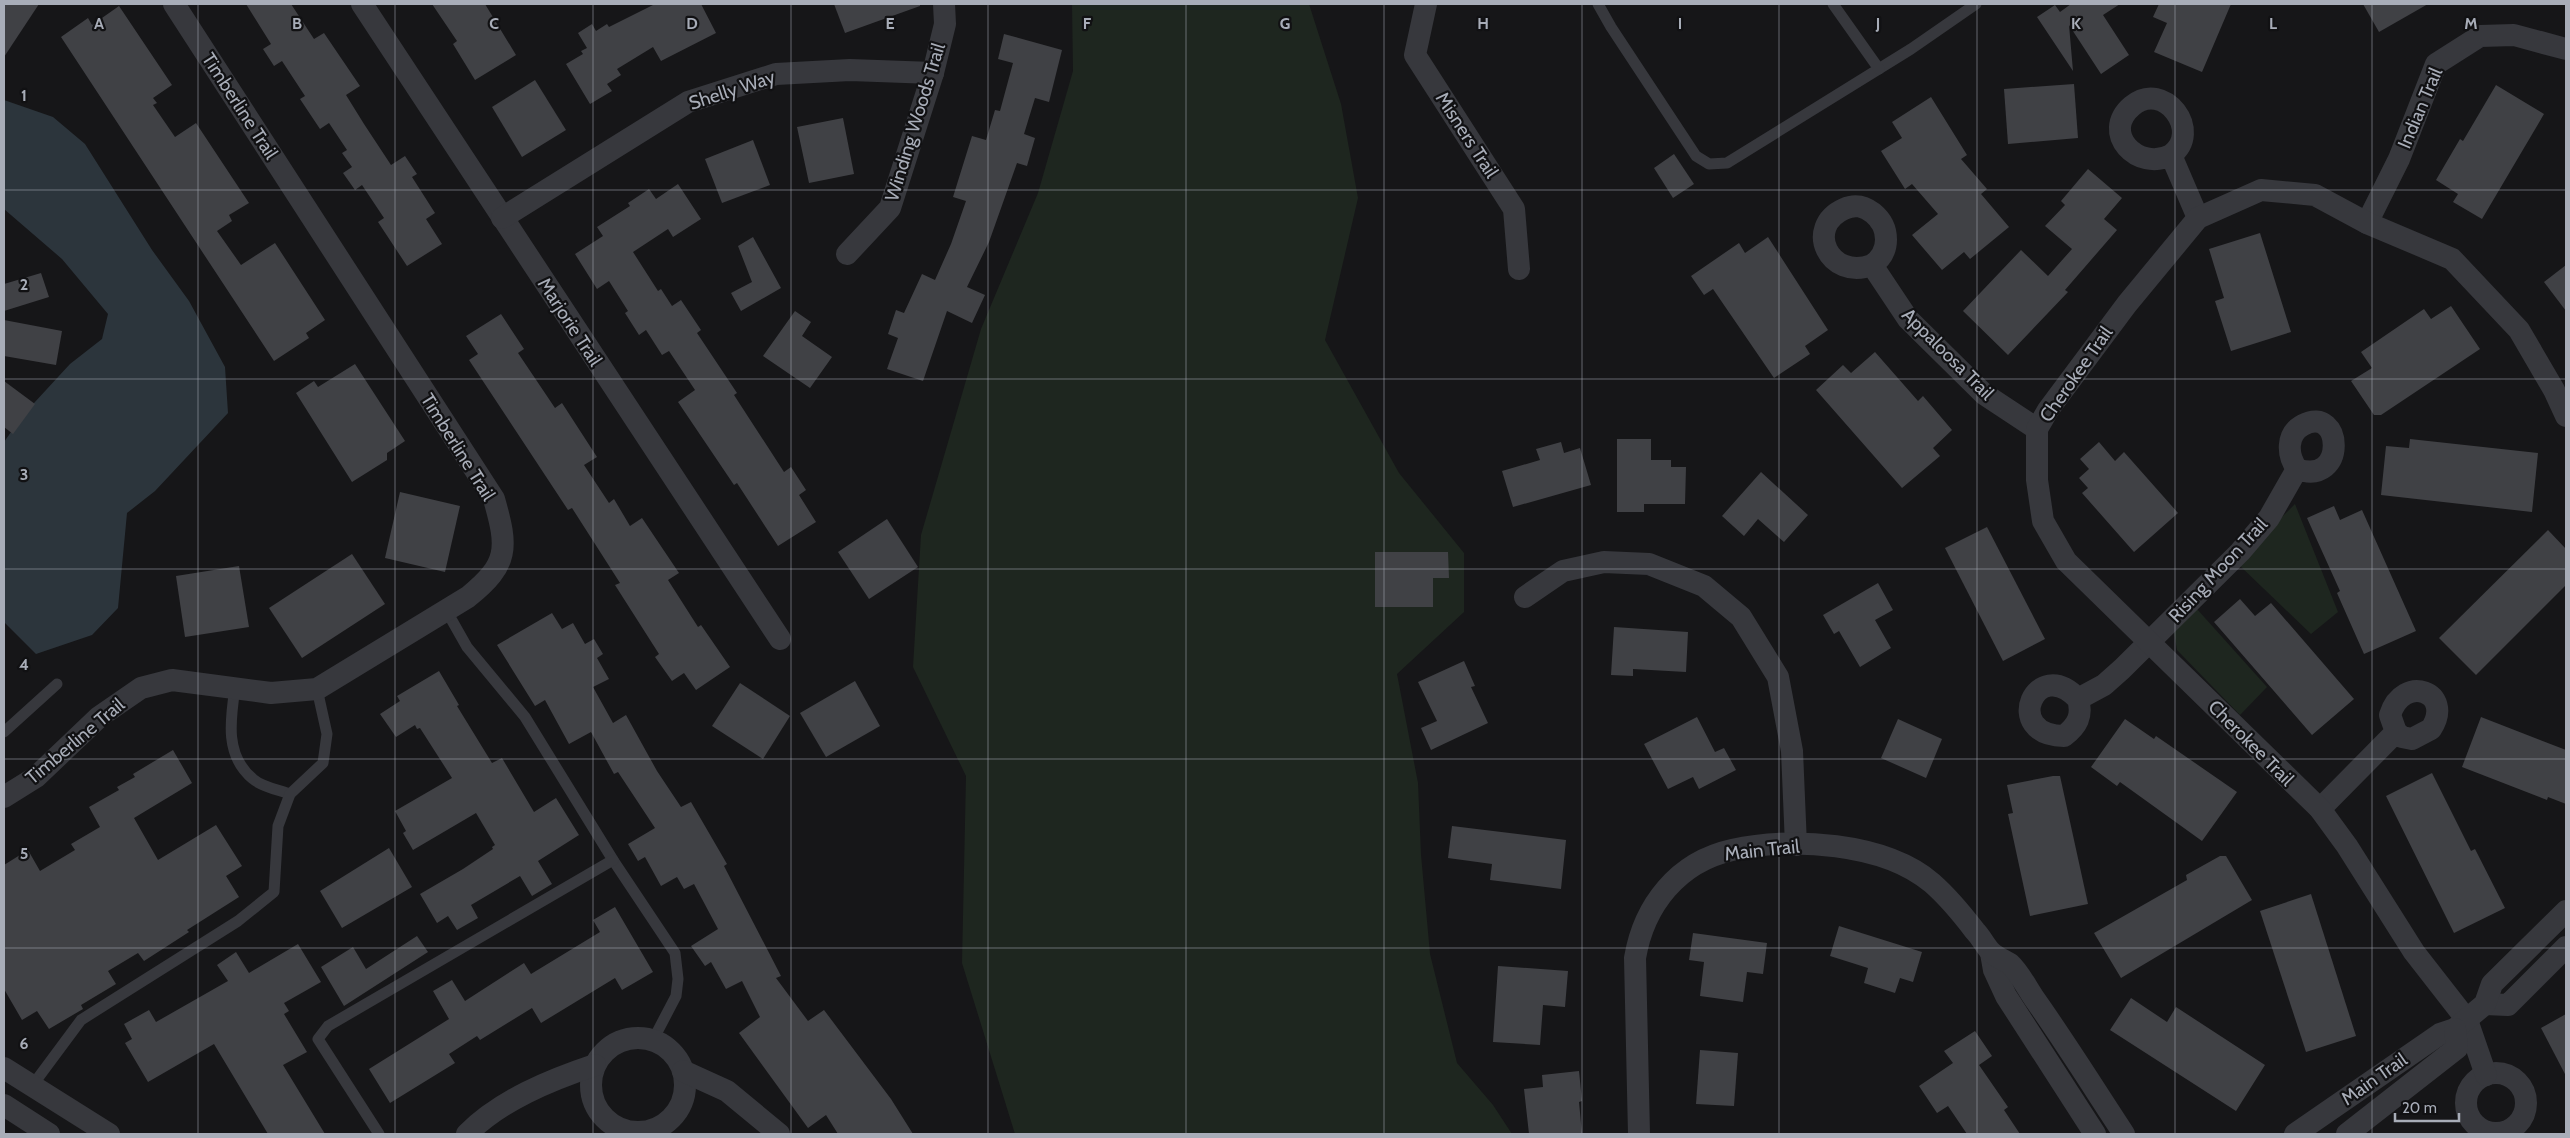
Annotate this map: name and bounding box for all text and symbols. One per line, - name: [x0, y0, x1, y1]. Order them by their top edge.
- text: A: [94, 14, 104, 33]
- text: B: [292, 14, 302, 33]
- text: C: [489, 14, 499, 33]
- text: D: [686, 14, 698, 33]
- text: E: [885, 14, 895, 33]
- text: F: [1083, 14, 1092, 33]
- text: G: [1280, 14, 1290, 33]
- text: H: [1477, 14, 1489, 33]
- text: I: [1678, 14, 1682, 33]
- text: J: [1875, 14, 1880, 33]
- text: K: [2071, 14, 2081, 33]
- text: L: [2269, 14, 2277, 33]
- text: M: [2464, 14, 2478, 33]
- street label: Winding Woods Trail: [880, 40, 950, 204]
- street label: Timberline Trail: [197, 49, 283, 164]
- street label: Indian Trail: [2393, 64, 2448, 152]
- street label: Shelly Way: [686, 65, 778, 115]
- text: 1: [21, 86, 27, 105]
- street label: Misners Trail: [1431, 88, 1503, 183]
- street label: Marjorie Trail: [533, 273, 607, 371]
- text: 2: [20, 275, 28, 294]
- street label: Appaloosa Trail: [1897, 303, 1999, 405]
- street label: Cherokee Trail: [2035, 321, 2118, 426]
- street label: Timberline Trail: [416, 389, 500, 505]
- text: 3: [20, 465, 28, 484]
- street label: Rising Moon Trail: [2164, 513, 2273, 627]
- text: 4: [19, 655, 29, 674]
- street label: Timberline Trail: [21, 693, 130, 789]
- street label: Cherokee Trail: [2203, 695, 2299, 791]
- street label: Main Trail: [1723, 835, 1801, 865]
- text: 5: [20, 844, 28, 863]
- text: 6: [20, 1034, 29, 1053]
- street label: Main Trail: [2337, 1048, 2412, 1110]
- scale bar: [2395, 1090, 2459, 1122]
- text: 20 m: [2402, 1099, 2437, 1117]

